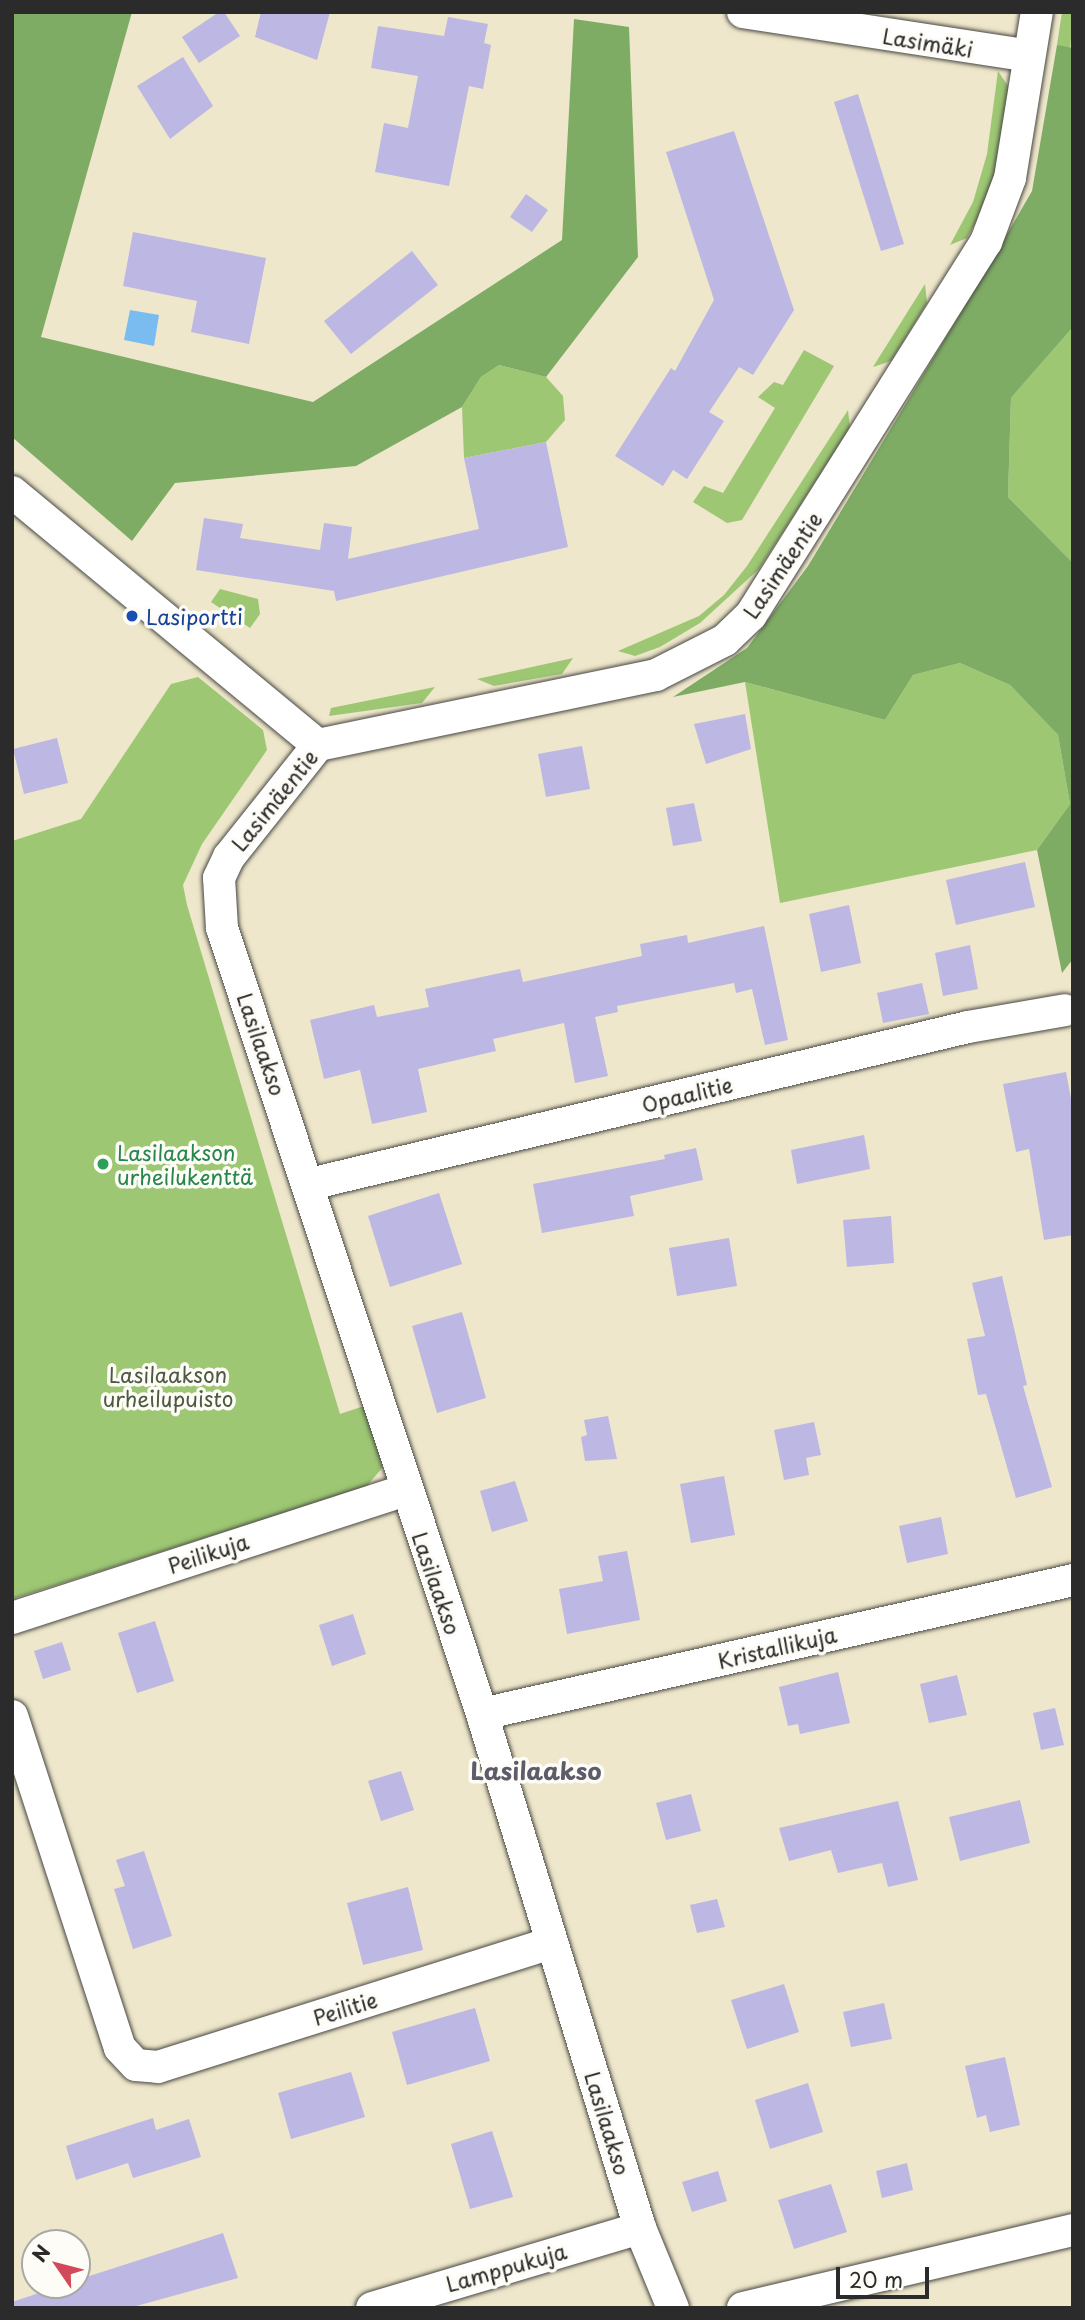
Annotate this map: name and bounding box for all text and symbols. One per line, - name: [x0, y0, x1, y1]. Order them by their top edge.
- street label: Lasimäki: [881, 22, 975, 62]
- street label: Lasimäentie: [737, 507, 827, 623]
- place label: Lasiportti: [146, 603, 243, 629]
- marker: Lasiportti: [124, 608, 140, 624]
- street label: Lasimäentie: [226, 744, 322, 856]
- street label: Lasilaakso: [233, 989, 291, 1099]
- street label: Opaalitie: [639, 1071, 735, 1117]
- place label: Lasilaakson urheilukenttä: [117, 1139, 253, 1189]
- marker: Lasilaakson urheilukenttä: [95, 1156, 111, 1172]
- park label: Lasilaakson urheilupuisto: [103, 1361, 233, 1411]
- street label: Peilikuja: [164, 1528, 252, 1578]
- street label: Lasilaakso: [408, 1528, 466, 1638]
- street label: Kristallikuja: [715, 1621, 839, 1673]
- district label: Lasilaakso: [470, 1757, 602, 1785]
- street label: Peilitie: [310, 1986, 380, 2030]
- street label: Lasilaakso: [580, 2068, 636, 2178]
- north arrow: [21, 2229, 91, 2299]
- street label: Lamppukuja: [443, 2238, 569, 2296]
- text: N: [25, 2239, 56, 2267]
- scale bar: [840, 2254, 933, 2298]
- text: 20 m: [849, 2263, 903, 2295]

